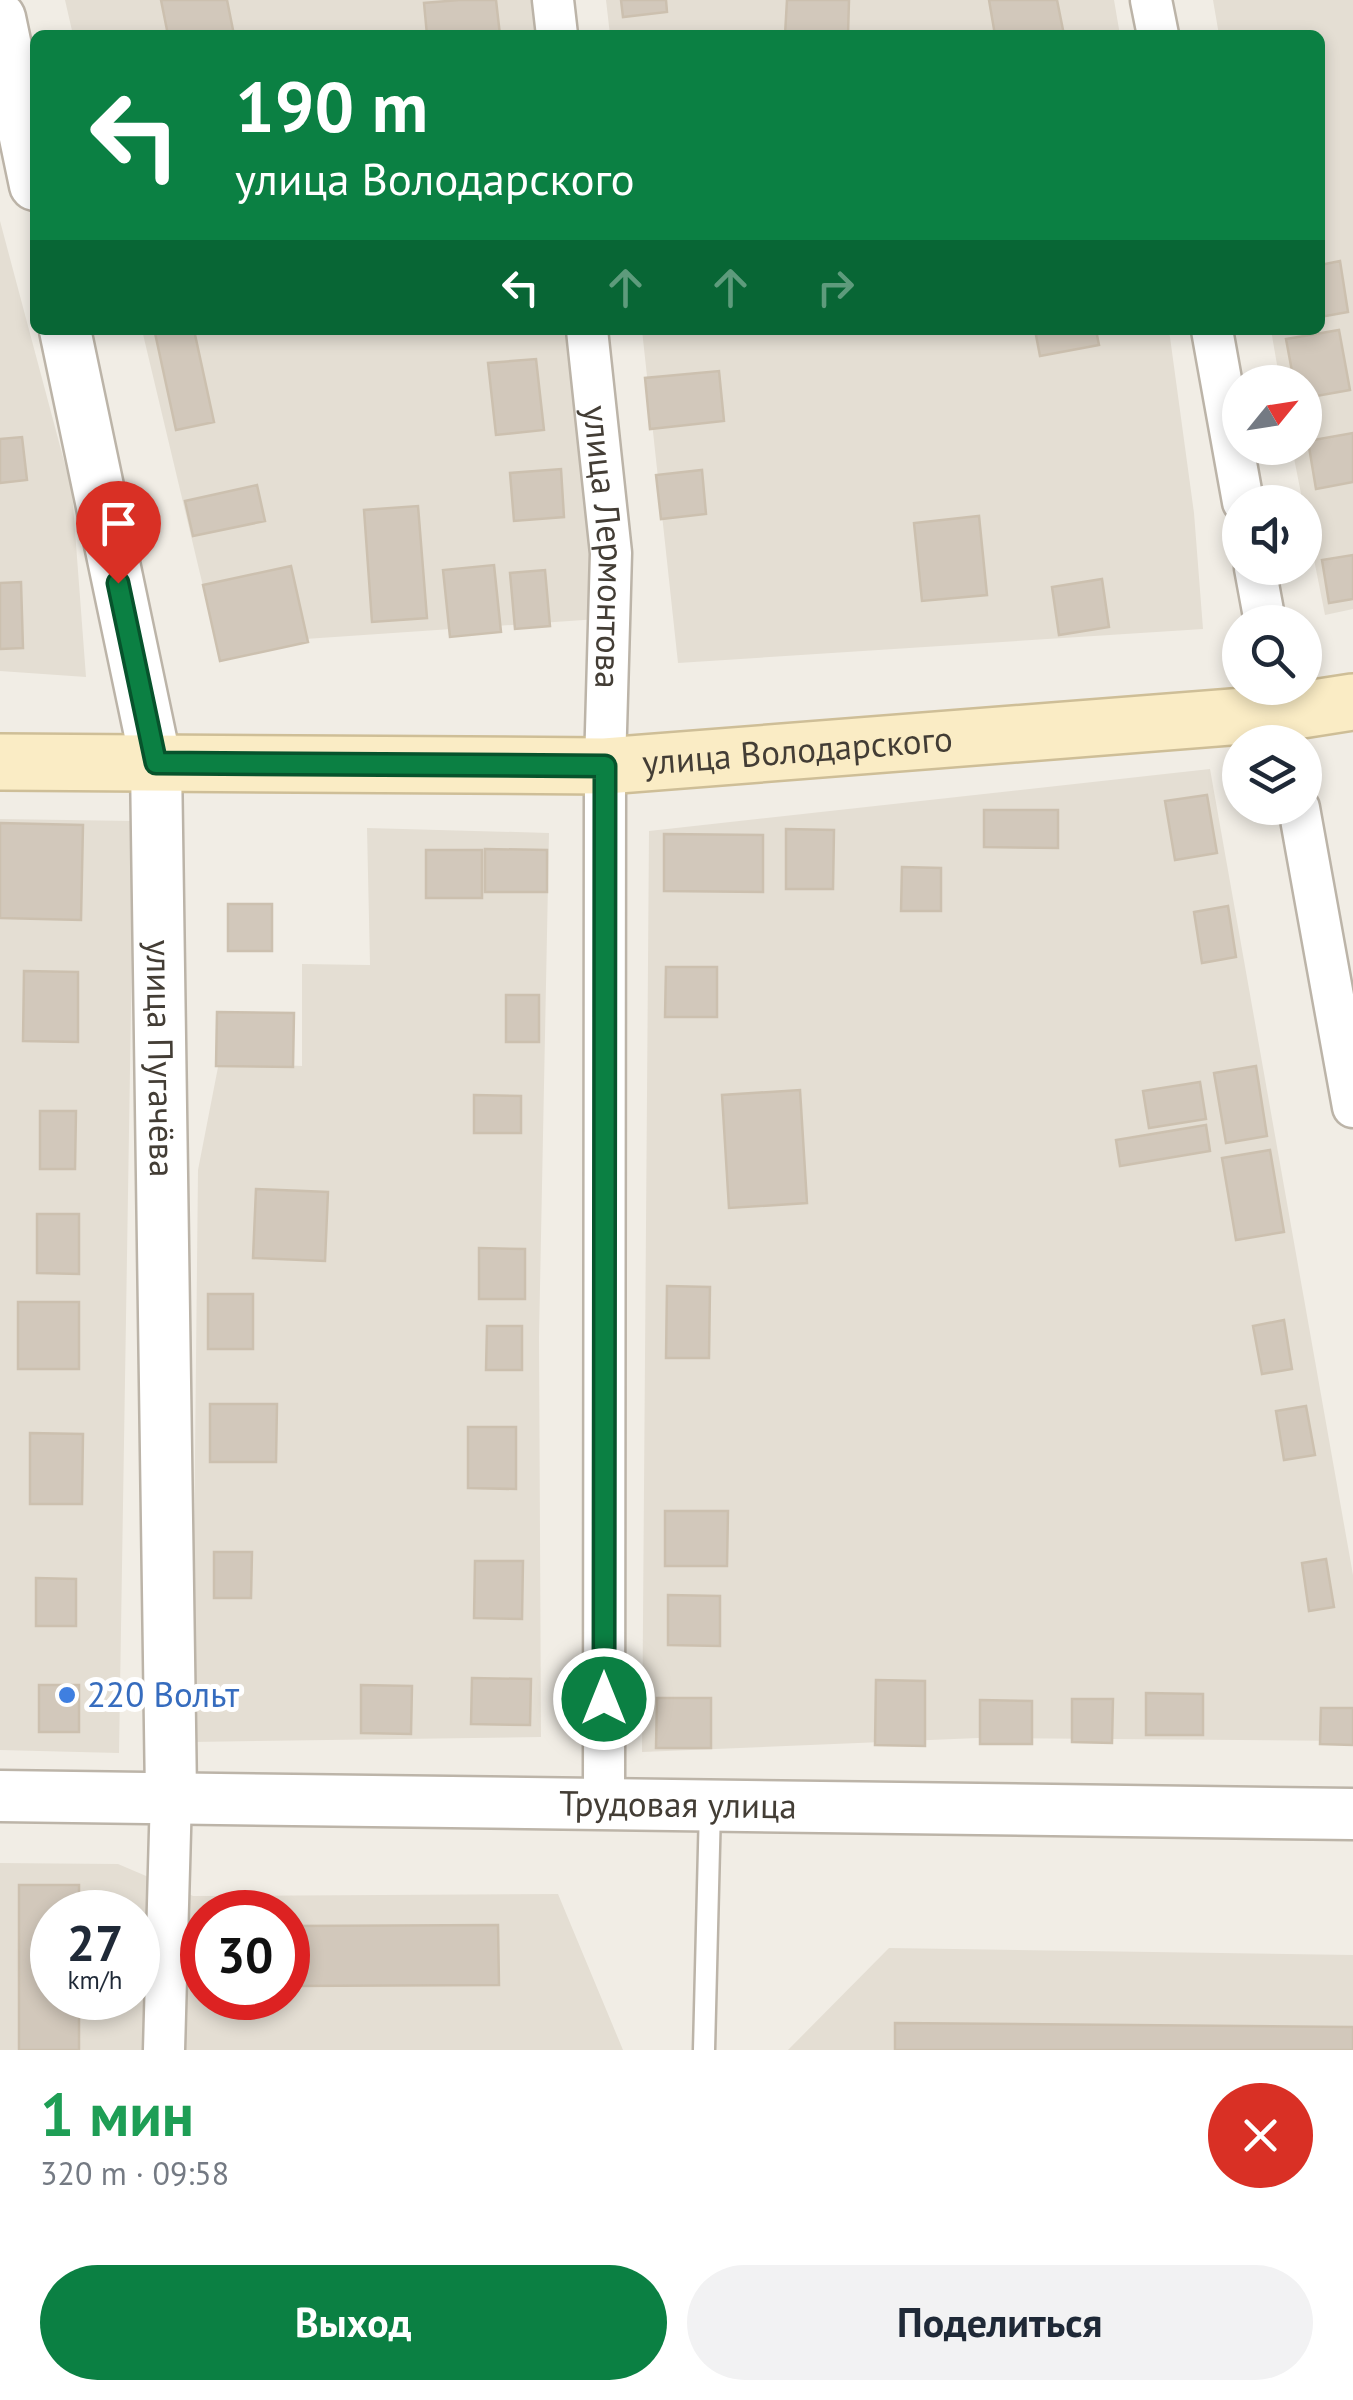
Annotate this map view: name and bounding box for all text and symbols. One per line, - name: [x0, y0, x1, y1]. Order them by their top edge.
- text: 190 m: [235, 61, 428, 151]
- icon: left: [70, 70, 200, 200]
- text: улица Володарского: [235, 149, 635, 207]
- icon: left: [493, 260, 548, 315]
- icon: ahead: [598, 260, 653, 315]
- icon: ahead: [703, 260, 758, 315]
- icon: right: [808, 260, 863, 315]
- north arrow: [1222, 365, 1322, 465]
- map controls: [1222, 365, 1322, 825]
- street label: улица Лермонтова: [573, 403, 636, 689]
- pin: [76, 481, 161, 584]
- button: sound: [1222, 485, 1322, 585]
- icon: arrive: [91, 496, 146, 551]
- button: search: [1222, 605, 1322, 705]
- street label: улица Володарского: [641, 715, 954, 785]
- button: layers: [1222, 725, 1322, 825]
- street label: улица Пугачёва: [137, 939, 186, 1178]
- position arrow: [552, 1647, 656, 1751]
- place label: 220 Вольт: [87, 1671, 239, 1717]
- marker: 220 Вольт: [56, 1684, 78, 1706]
- street label: Трудовая улица: [559, 1779, 797, 1829]
- speed limit sign: 30: [180, 1890, 310, 2020]
- text: 27: [67, 1910, 123, 1975]
- text: km/h: [68, 1964, 122, 1996]
- text: 1 мин: [40, 2075, 194, 2153]
- button: close: [1208, 2083, 1313, 2188]
- text: 320 m · 09:58: [40, 2152, 229, 2194]
- button: Выход: [40, 2265, 667, 2380]
- button: Поделиться: [687, 2265, 1313, 2380]

